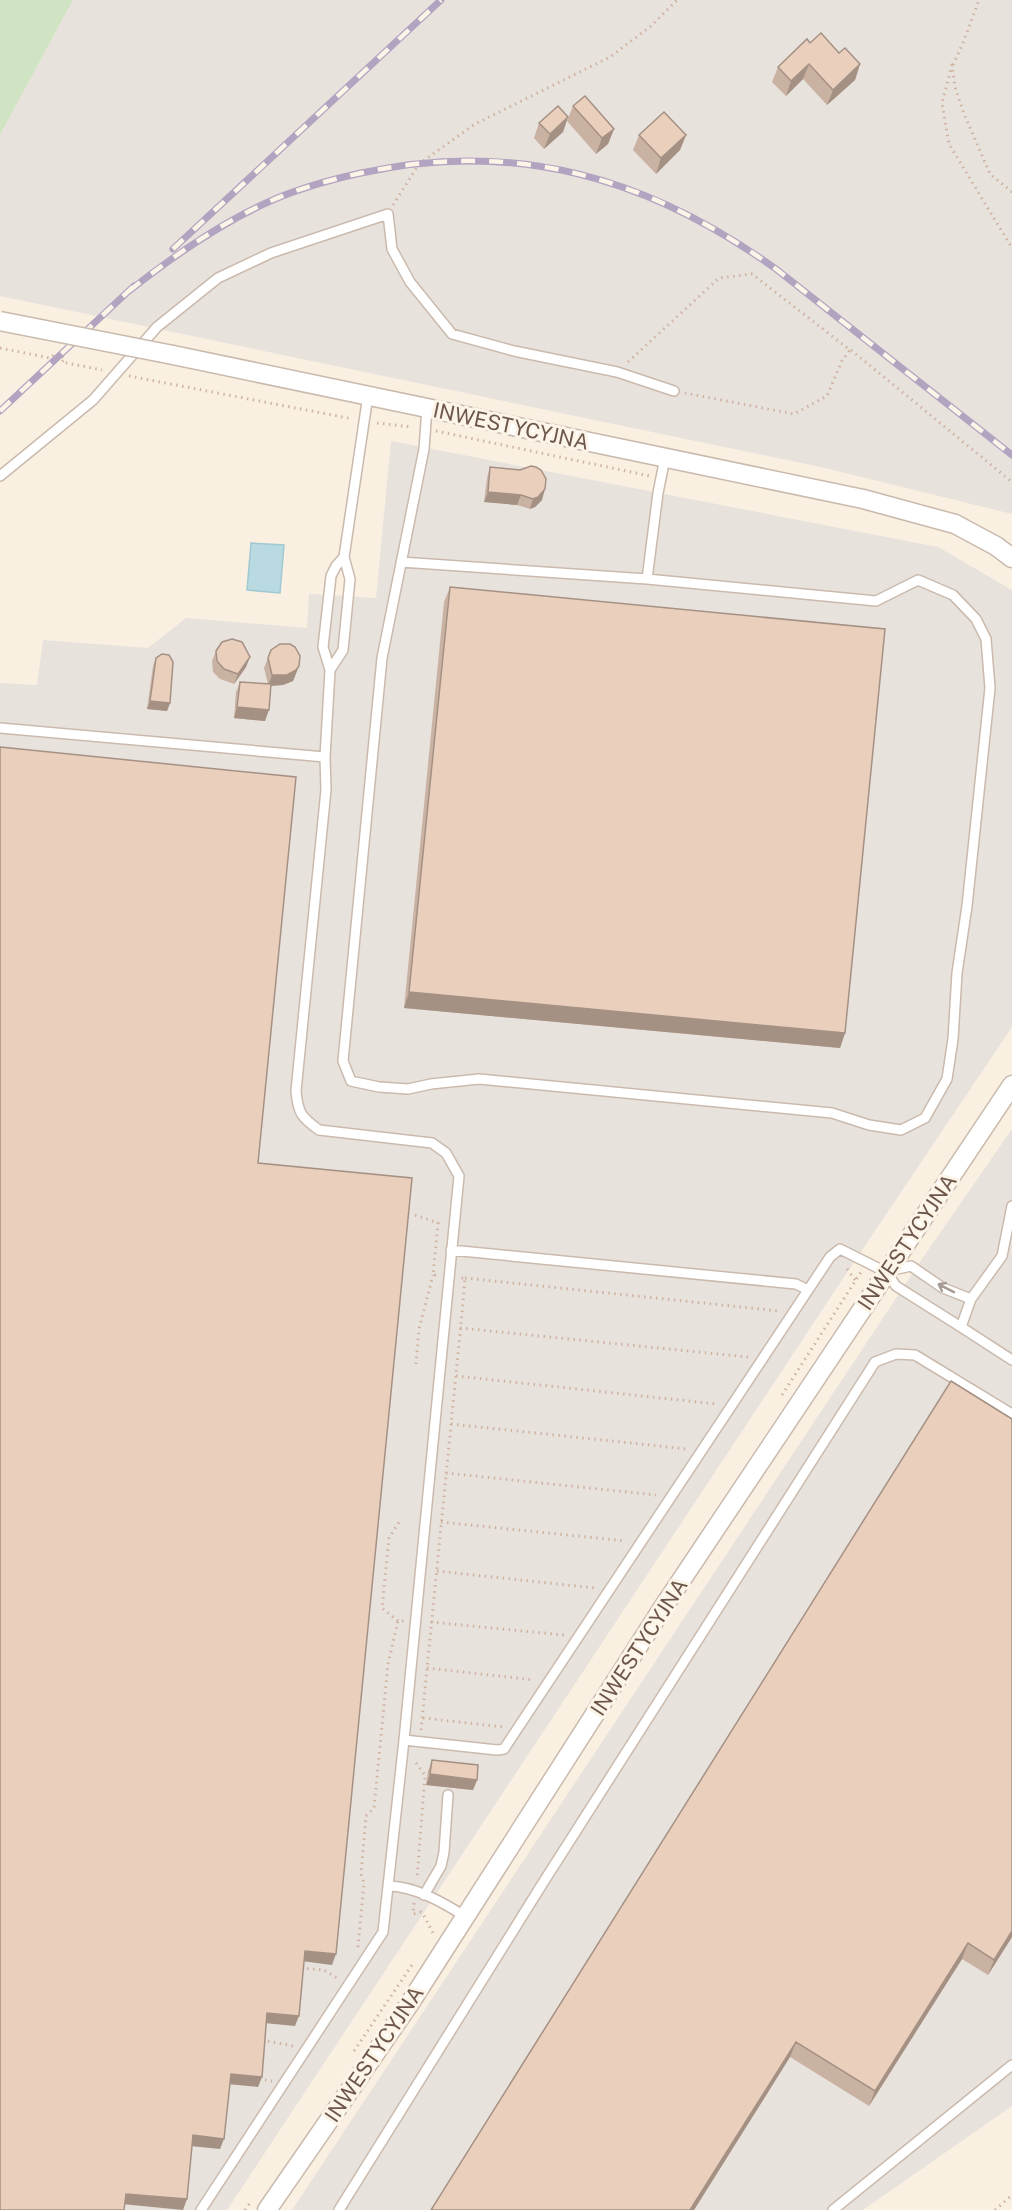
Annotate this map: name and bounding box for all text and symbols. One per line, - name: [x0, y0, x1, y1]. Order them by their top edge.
- street label: INWESTYCYJNA: [431, 397, 591, 455]
- street label: INWESTYCYJNA: [852, 1169, 962, 1315]
- one-way arrow: [938, 1282, 956, 1293]
- street label: INWESTYCYJNA: [585, 1574, 693, 1720]
- street label: INWESTYCYJNA: [319, 1981, 429, 2127]

